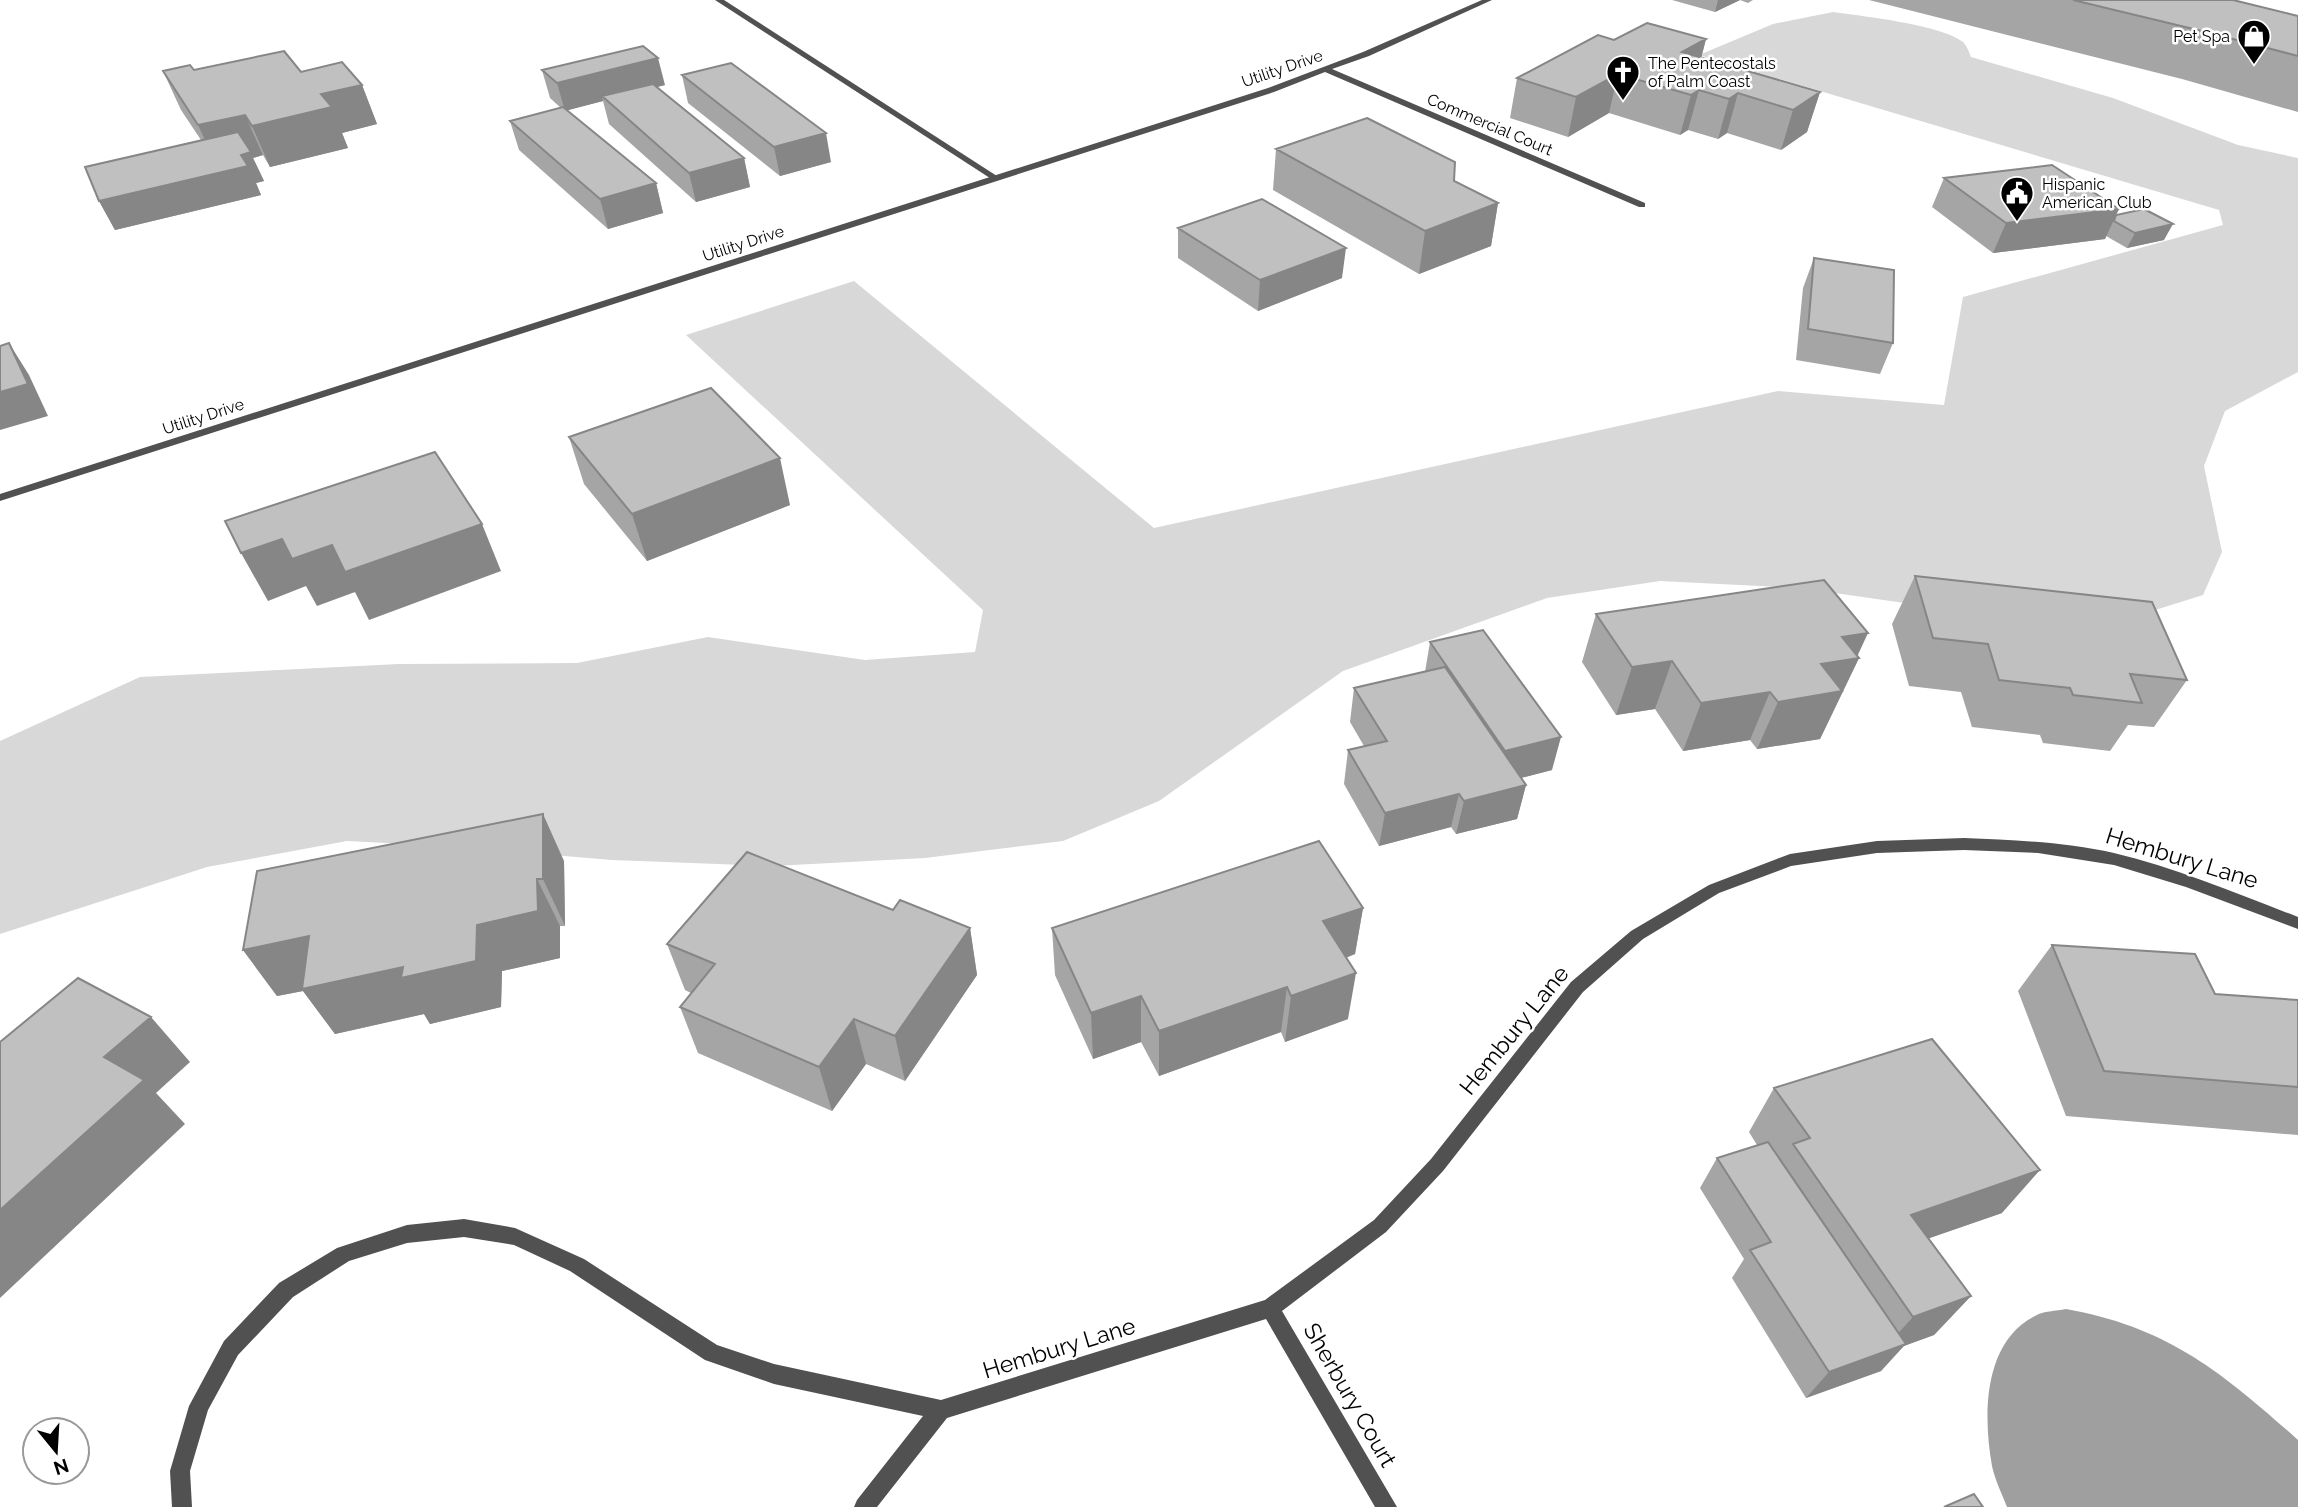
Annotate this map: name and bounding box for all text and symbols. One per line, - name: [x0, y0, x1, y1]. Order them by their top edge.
- shop icon: Pet Spa: [2235, 17, 2273, 66]
- place label: Pet Spa: [2173, 27, 2230, 46]
- street label: Utility Drive: [1239, 46, 1325, 91]
- church icon: The Pentecostals of Palm Coast: [1604, 53, 1642, 102]
- place label: The Pentecostals of Palm Coast: [1648, 54, 1776, 91]
- street label: Commercial Court: [1424, 89, 1556, 160]
- public building icon: Hispanic American Club: [1998, 174, 2036, 223]
- place label: Hispanic American Club: [2042, 175, 2152, 212]
- street label: Utility Drive: [700, 221, 786, 266]
- street label: Utility Drive: [160, 394, 246, 439]
- street label: Hembury Lane: [2103, 822, 2262, 894]
- street label: Hembury Lane: [1453, 960, 1574, 1100]
- street label: Hembury Lane: [979, 1312, 1138, 1384]
- street label: Sherbury Court: [1298, 1318, 1403, 1472]
- north arrow: [21, 1416, 91, 1486]
- text: N: [51, 1454, 72, 1480]

